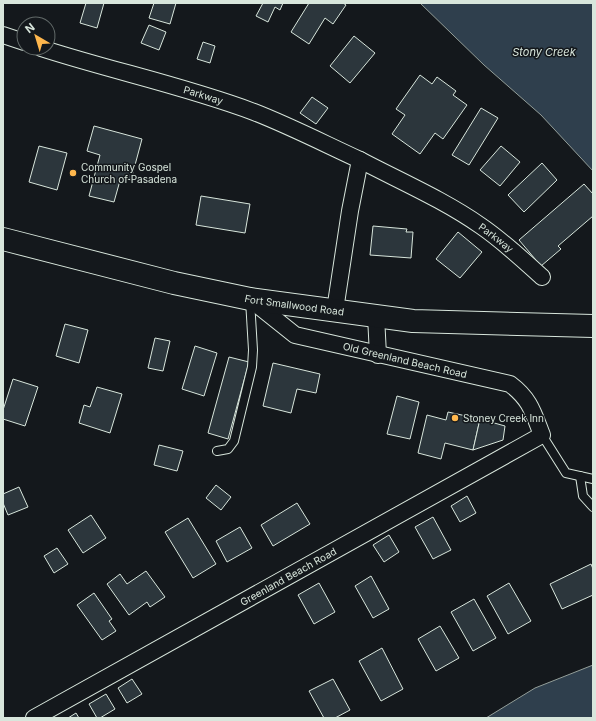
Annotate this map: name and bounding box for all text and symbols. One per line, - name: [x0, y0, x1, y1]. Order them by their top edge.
- north arrow: [16, 16, 56, 56]
- text: N: [22, 20, 37, 36]
- water label: Stony Creek: [512, 45, 577, 59]
- street label: Parkway: [182, 83, 225, 107]
- place label: Community Gospel Church of Pasadena: [81, 161, 177, 185]
- marker: Community Gospel Church of Pasadena: [68, 168, 78, 178]
- street label: Parkway: [477, 220, 516, 255]
- street label: Fort Smallwood Road: [244, 292, 345, 318]
- street label: Old Greenland Beach Road: [342, 340, 468, 380]
- place label: Stoney Creek Inn: [463, 412, 544, 424]
- marker: Stoney Creek Inn: [450, 413, 460, 423]
- street label: Greenland Beach Road: [238, 545, 338, 608]

